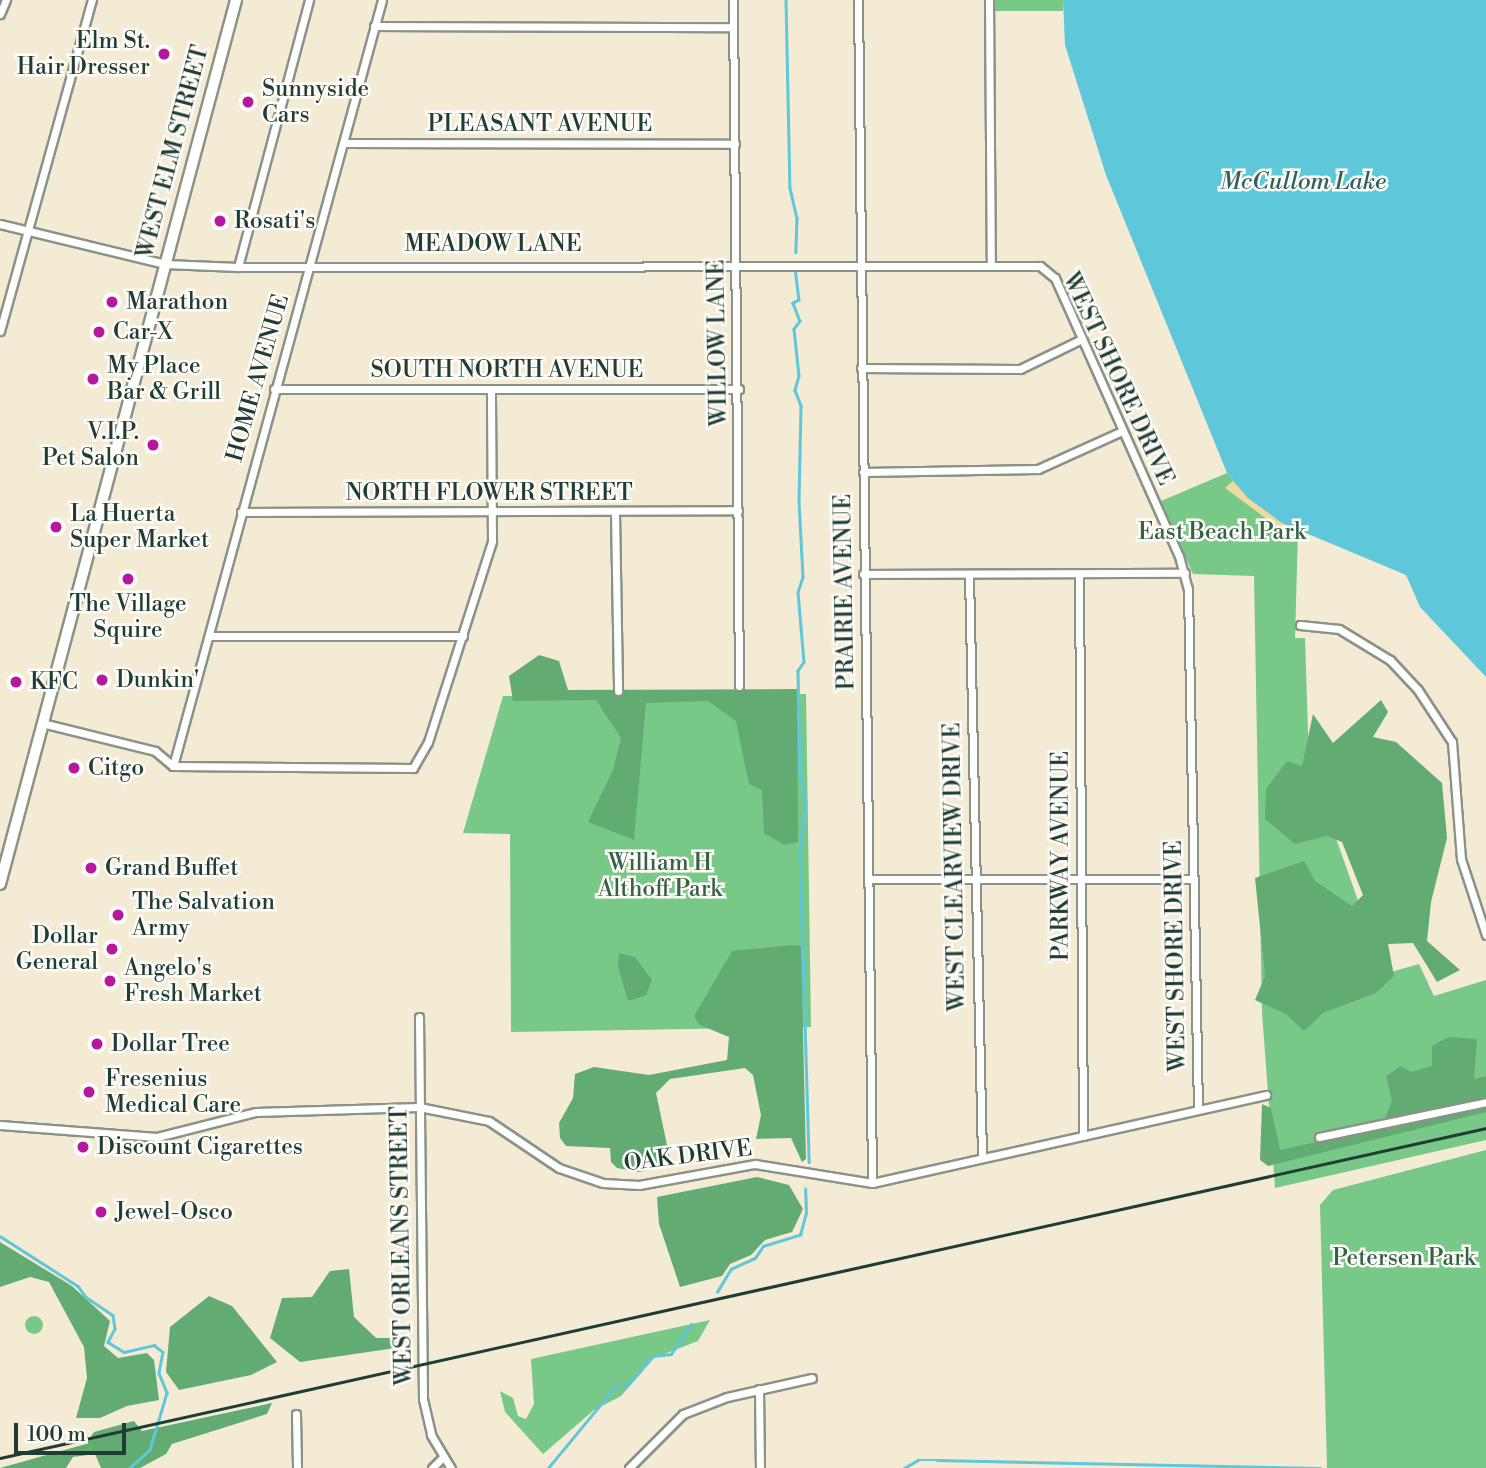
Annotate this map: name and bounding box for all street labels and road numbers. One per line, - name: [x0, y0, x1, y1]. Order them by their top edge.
- street label: WEST ELM STREET: [131, 42, 215, 262]
- street label: PLEASANT AVENUE: [428, 110, 652, 138]
- street label: MEADOW LANE: [404, 230, 582, 258]
- street label: WILLOW LANE: [703, 259, 733, 427]
- street label: WEST SHORE DRIVE: [1057, 268, 1179, 490]
- street label: HOME AVENUE: [221, 291, 295, 465]
- street label: SOUTH NORTH AVENUE: [371, 356, 643, 384]
- street label: NORTH FLOWER STREET: [345, 479, 633, 507]
- street label: PRAIRIE AVENUE: [829, 494, 861, 690]
- street label: WEST CLEARVIEW DRIVE: [939, 722, 971, 1012]
- street label: PARKWAY AVENUE: [1047, 751, 1075, 961]
- street label: WEST SHORE DRIVE: [1160, 840, 1192, 1072]
- street label: WEST ORLEANS STREET: [386, 1106, 418, 1386]
- street label: OAK DRIVE: [622, 1134, 754, 1178]

